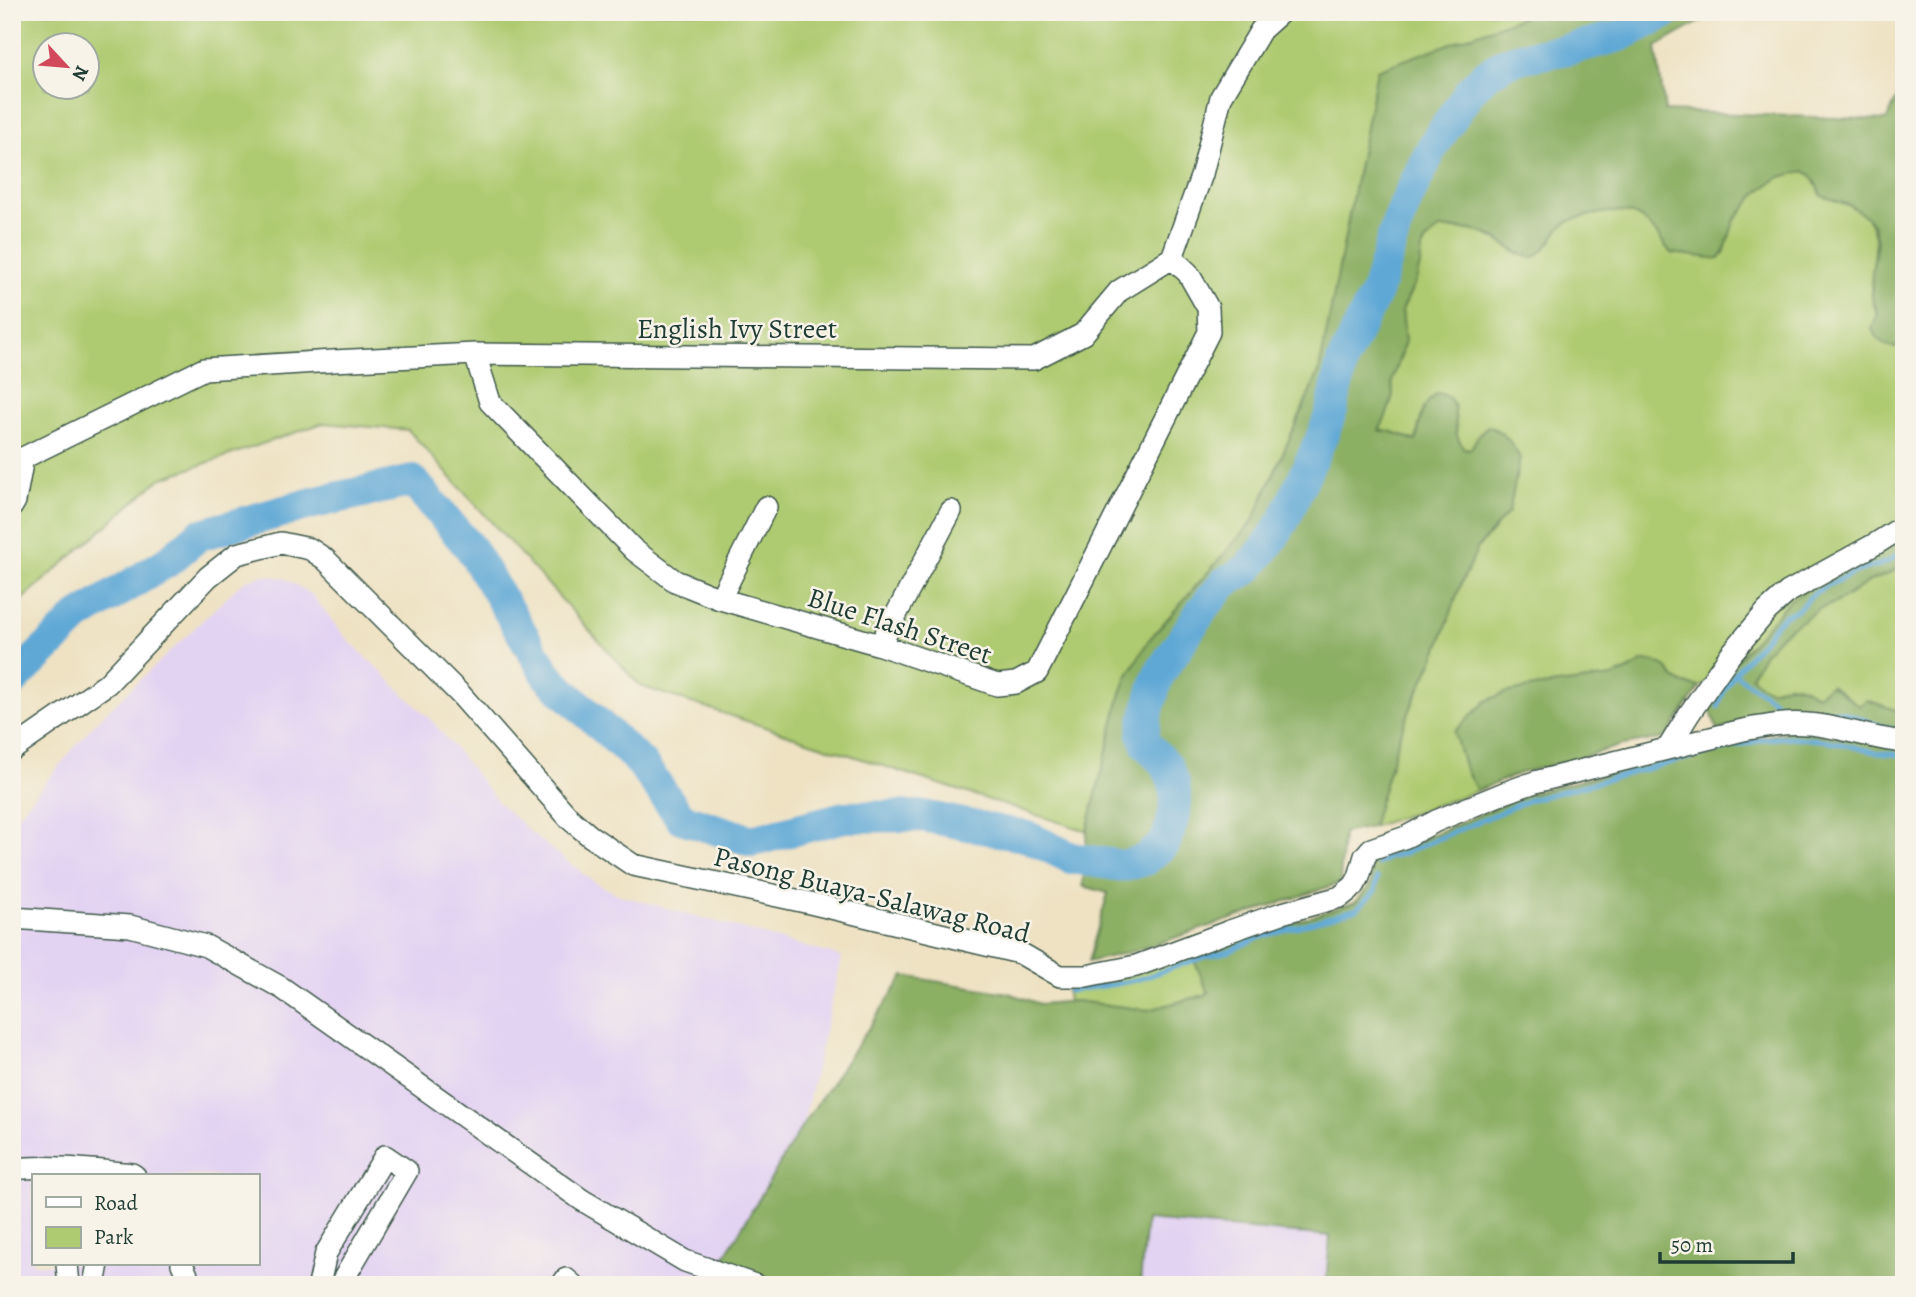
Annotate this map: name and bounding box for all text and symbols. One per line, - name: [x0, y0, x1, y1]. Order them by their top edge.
- north arrow: [32, 32, 102, 102]
- text: N: [66, 61, 95, 85]
- street label: English Ivy Street: [637, 310, 837, 348]
- street label: Blue Flash Street: [803, 578, 997, 674]
- street label: Pasong Buaya-Salawag Road: [709, 837, 1035, 953]
- legend: [32, 1174, 259, 1266]
- text: Road: [94, 1189, 138, 1217]
- scale bar: [1660, 1220, 1794, 1264]
- text: Park: [94, 1223, 134, 1251]
- text: 50 m: [1671, 1231, 1713, 1259]

